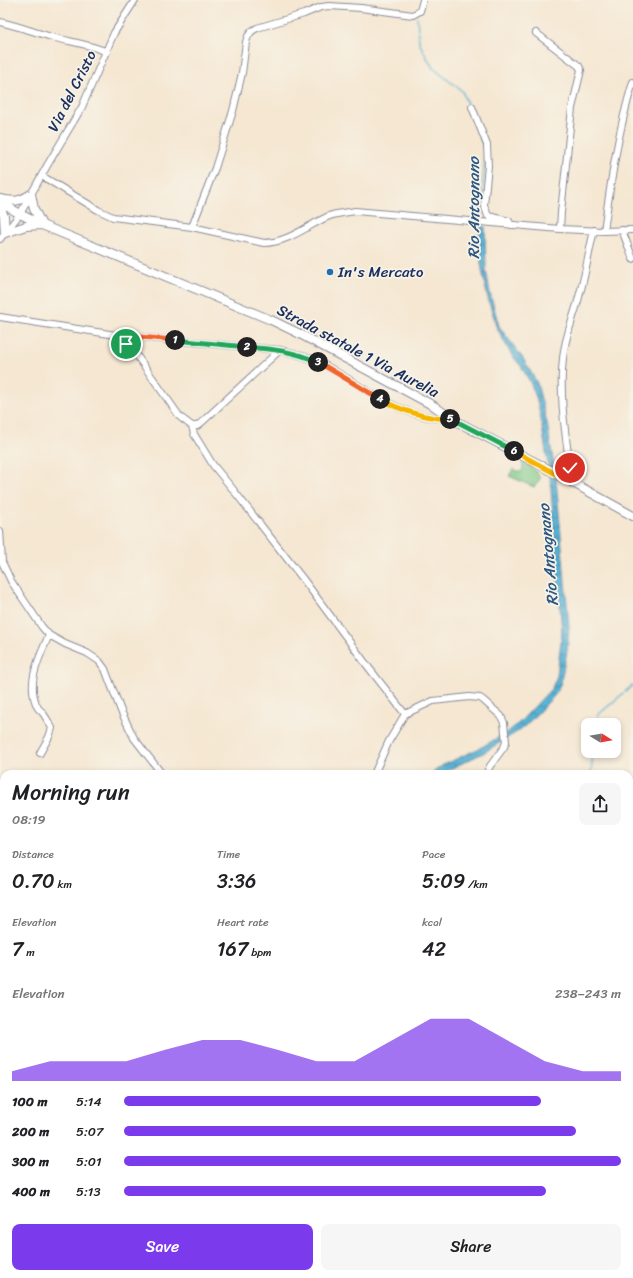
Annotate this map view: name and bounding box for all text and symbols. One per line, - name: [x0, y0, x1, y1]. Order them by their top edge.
- street label: Via del Cristo: [40, 45, 104, 136]
- water label: Rio Antognano: [459, 156, 488, 259]
- place label: In's Mercato: [337, 259, 424, 285]
- marker: In's Mercato: [325, 267, 335, 277]
- street label: Strada statale 1 Via Aurelia: [272, 297, 444, 405]
- pin: [109, 327, 143, 361]
- pin: 1: [165, 330, 185, 350]
- text: 1: [173, 330, 177, 349]
- icon: arrive: [115, 333, 137, 355]
- pin: 2: [237, 337, 257, 357]
- text: 2: [244, 337, 250, 356]
- pin: 3: [308, 352, 328, 372]
- text: 3: [315, 352, 321, 371]
- pin: 4: [370, 389, 390, 409]
- text: 4: [377, 389, 383, 408]
- pin: 5: [440, 409, 460, 429]
- text: 5: [447, 409, 453, 428]
- pin: 6: [504, 441, 524, 461]
- text: 6: [511, 441, 517, 460]
- pin: [553, 451, 587, 485]
- icon: check: [559, 457, 581, 479]
- water label: Rio Antognano: [529, 502, 567, 607]
- north arrow: [581, 718, 621, 758]
- map controls: [581, 718, 621, 758]
- text: Morning run: [12, 773, 130, 812]
- button: share: [579, 783, 621, 825]
- text: 08:19: [12, 808, 46, 831]
- text: Distance: [12, 845, 54, 864]
- text: Time: [217, 845, 240, 864]
- text: Pace: [422, 845, 445, 864]
- text: 0.70: [12, 864, 55, 899]
- text: 3:36: [217, 864, 256, 899]
- text: 5:09: [422, 864, 465, 899]
- text: km: [55, 875, 72, 894]
- text: /km: [465, 875, 488, 894]
- text: Elevation: [12, 913, 57, 932]
- text: Heart rate: [217, 913, 269, 932]
- text: kcal: [422, 913, 442, 932]
- text: 7: [12, 932, 23, 967]
- text: 167: [217, 932, 248, 967]
- text: 42: [422, 932, 446, 967]
- text: m: [23, 943, 35, 962]
- text: bpm: [248, 943, 272, 962]
- text: Elevation: [12, 982, 65, 1005]
- text: 238–243 m: [555, 982, 621, 1005]
- text: 100 m: [12, 1090, 47, 1113]
- text: 5:14: [76, 1090, 102, 1113]
- text: 200 m: [12, 1120, 49, 1143]
- text: 5:07: [76, 1120, 104, 1143]
- text: 300 m: [12, 1150, 49, 1173]
- text: 5:01: [76, 1150, 102, 1173]
- text: 400 m: [12, 1180, 50, 1203]
- text: 5:13: [76, 1180, 101, 1203]
- button: Save: [12, 1224, 313, 1270]
- button: Share: [321, 1224, 621, 1270]

